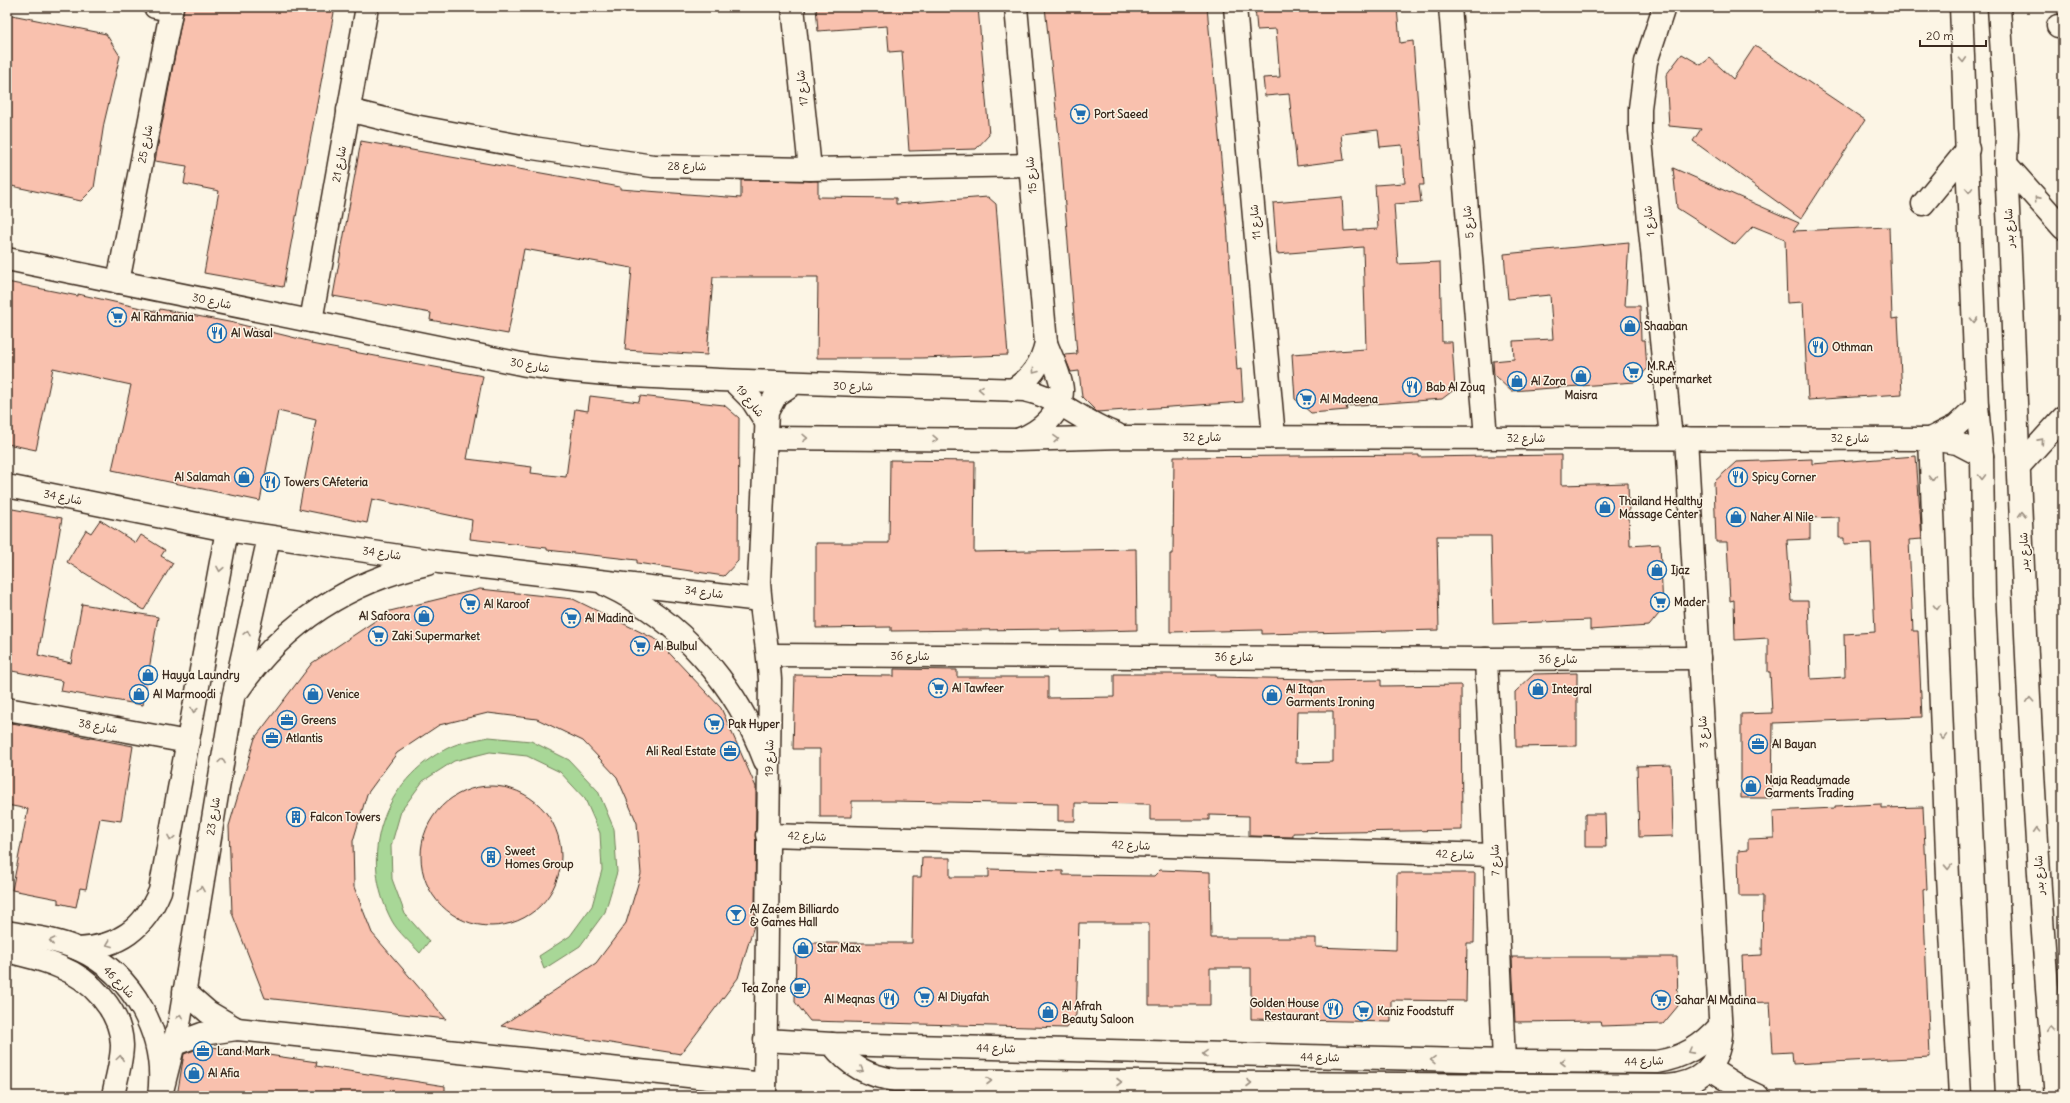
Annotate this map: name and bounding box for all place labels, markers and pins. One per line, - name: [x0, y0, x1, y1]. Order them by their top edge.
- supermarket icon: Port Saeed: [1069, 103, 1091, 125]
- place label: Port Saeed: [1094, 107, 1149, 121]
- supermarket icon: Al Rahmania: [106, 306, 128, 328]
- place label: Al Rahmania: [131, 310, 194, 324]
- shop icon: Shaaban: [1619, 315, 1641, 337]
- place label: Shaaban: [1644, 319, 1688, 333]
- restaurant icon: Al Wasal: [206, 322, 228, 344]
- place label: Al Wasal: [231, 326, 273, 340]
- restaurant icon: Othman: [1807, 336, 1829, 358]
- place label: Othman: [1832, 340, 1873, 354]
- place label: M.R.A Supermarket: [1647, 359, 1712, 387]
- supermarket icon: M.R.A Supermarket: [1622, 361, 1644, 383]
- shop icon: Maisra: [1570, 365, 1592, 387]
- shop icon: Al Zora: [1506, 370, 1528, 392]
- place label: Al Zora: [1531, 374, 1567, 388]
- restaurant icon: Bab Al Zouq: [1401, 376, 1423, 398]
- place label: Bab Al Zouq: [1426, 380, 1485, 395]
- supermarket icon: Al Madeena: [1295, 388, 1317, 410]
- place label: Maisra: [1564, 388, 1598, 402]
- place label: Al Madeena: [1320, 392, 1379, 406]
- shop icon: Al Salamah: [233, 466, 255, 488]
- restaurant icon: Spicy Corner: [1727, 466, 1749, 488]
- place label: Al Salamah: [174, 470, 231, 484]
- place label: Spicy Corner: [1752, 470, 1816, 485]
- restaurant icon: Towers CAfeteria: [259, 471, 281, 493]
- place label: Towers CAfeteria: [284, 475, 369, 489]
- place label: Thailand Healthy Massage Center: [1619, 494, 1703, 522]
- shop icon: Thailand Healthy Massage Center: [1594, 496, 1616, 518]
- shop icon: Naher Al Nile: [1725, 506, 1747, 528]
- place label: Naher Al Nile: [1750, 510, 1814, 524]
- shop icon: Ijaz: [1646, 559, 1668, 581]
- place label: Ijaz: [1671, 563, 1691, 577]
- supermarket icon: Mader: [1649, 591, 1671, 613]
- supermarket icon: Al Karoof: [459, 593, 481, 615]
- place label: Mader: [1674, 595, 1706, 609]
- place label: Al Karoof: [484, 597, 530, 611]
- shop icon: Al Safoora: [413, 605, 435, 627]
- supermarket icon: Al Madina: [560, 607, 582, 629]
- place label: Al Safoora: [359, 609, 411, 623]
- place label: Al Madina: [585, 611, 635, 625]
- supermarket icon: Zaki Supermarket: [367, 625, 389, 647]
- place label: Zaki Supermarket: [392, 629, 480, 644]
- supermarket icon: Al Bulbul: [629, 635, 651, 657]
- place label: Al Bulbul: [654, 639, 697, 653]
- shop icon: Hayya Laundry: [137, 664, 159, 686]
- place label: Hayya Laundry: [162, 668, 240, 683]
- supermarket icon: Al Tawfeer: [927, 677, 949, 699]
- shop icon: Integral: [1527, 678, 1549, 700]
- place label: Al Tawfeer: [952, 681, 1004, 695]
- place label: Al Itqan Garments Ironing: [1286, 682, 1375, 710]
- place label: Integral: [1552, 682, 1592, 697]
- shop icon: Al Marmoodi: [128, 683, 150, 705]
- shop icon: Venice: [302, 683, 324, 705]
- shop icon: Al Itqan Garments Ironing: [1261, 684, 1283, 706]
- place label: Al Marmoodi: [153, 687, 216, 701]
- place label: Venice: [327, 687, 360, 701]
- office icon: Greens: [276, 709, 298, 731]
- place label: Greens: [301, 713, 336, 727]
- supermarket icon: Pak Hyper: [703, 713, 725, 735]
- place label: Pak Hyper: [728, 717, 780, 732]
- office icon: Atlantis: [261, 727, 283, 749]
- place label: Atlantis: [286, 731, 323, 745]
- office icon: Al Bayan: [1747, 733, 1769, 755]
- place label: Al Bayan: [1772, 737, 1817, 752]
- office icon: Ali Real Estate: [719, 740, 741, 762]
- place label: Ali Real Estate: [646, 744, 716, 758]
- place label: Naja Readymade Garments Trading: [1765, 773, 1854, 801]
- shop icon: Naja Readymade Garments Trading: [1740, 775, 1762, 797]
- building icon: Falcon Towers: [285, 806, 307, 828]
- place label: Falcon Towers: [310, 810, 380, 824]
- place label: Sweet Homes Group: [505, 844, 574, 872]
- building icon: Sweet Homes Group: [480, 846, 502, 868]
- place label: Al Zaeem Billiardo & Games Hall: [750, 902, 839, 929]
- bar icon: Al Zaeem Billiardo & Games Hall: [725, 904, 747, 926]
- shop icon: Star Max: [792, 937, 814, 959]
- place label: Star Max: [817, 941, 861, 955]
- cafe icon: Tea Zone: [789, 977, 811, 999]
- place label: Tea Zone: [742, 981, 786, 995]
- supermarket icon: Al Diyafah: [913, 986, 935, 1008]
- restaurant icon: Al Meqnas: [878, 988, 900, 1010]
- supermarket icon: Sahar Al Madina: [1650, 989, 1672, 1011]
- place label: Al Diyafah: [938, 990, 990, 1005]
- place label: Al Meqnas: [824, 992, 875, 1007]
- place label: Sahar Al Madina: [1675, 993, 1757, 1007]
- place label: Golden House Restaurant: [1250, 996, 1319, 1023]
- restaurant icon: Golden House Restaurant: [1322, 998, 1344, 1020]
- place label: Al Afrah Beauty Saloon: [1062, 999, 1135, 1027]
- supermarket icon: Kaniz Foodstuff: [1352, 1000, 1374, 1022]
- shop icon: Al Afrah Beauty Saloon: [1037, 1001, 1059, 1023]
- place label: Kaniz Foodstuff: [1377, 1004, 1454, 1018]
- office icon: Land Mark: [192, 1040, 214, 1062]
- place label: Land Mark: [217, 1044, 270, 1058]
- shop icon: Al Afia: [183, 1062, 205, 1084]
- place label: Al Afia: [208, 1066, 240, 1080]

